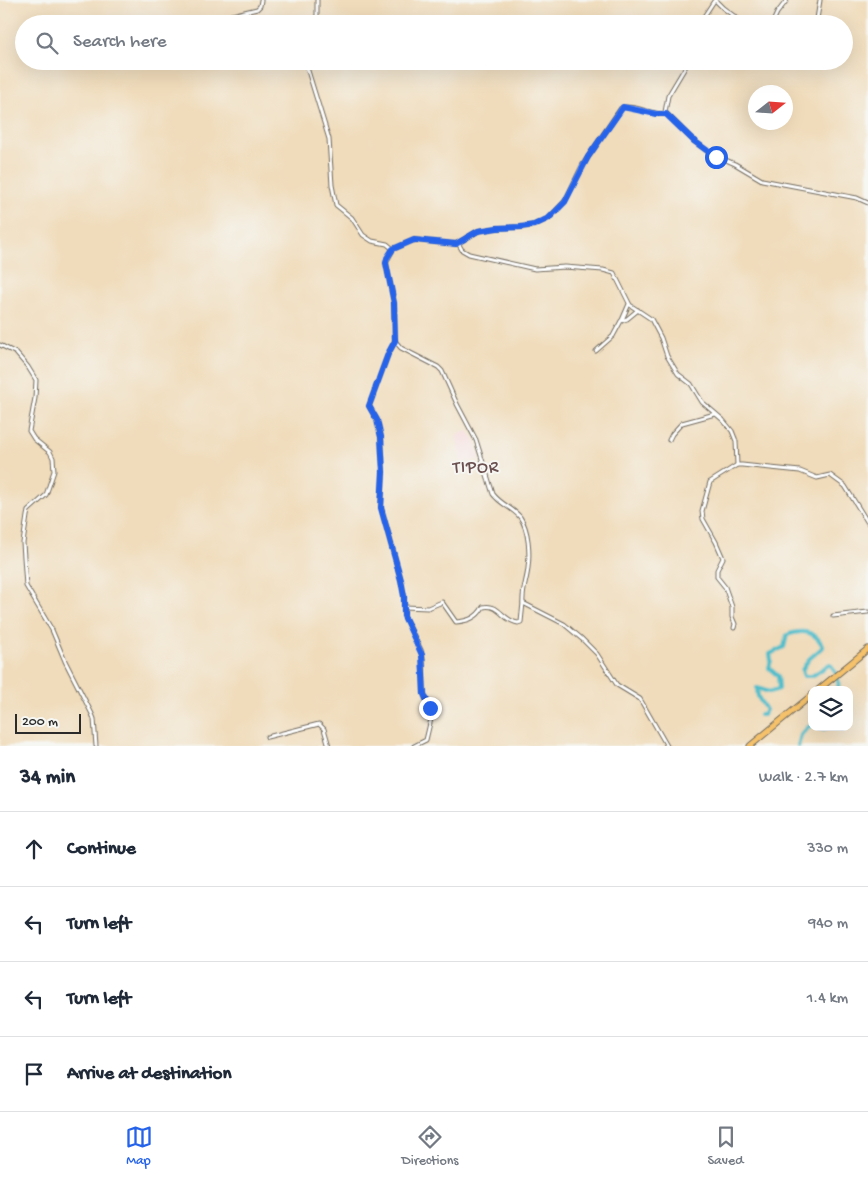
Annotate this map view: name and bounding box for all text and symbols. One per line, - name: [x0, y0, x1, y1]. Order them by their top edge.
- search box: [15, 15, 853, 70]
- icon: search: [33, 29, 61, 57]
- text: Search here: [73, 31, 167, 54]
- north arrow: [748, 85, 793, 130]
- route start: [705, 146, 728, 169]
- district label: TIPOR: [452, 458, 499, 479]
- map controls: [808, 686, 853, 731]
- button: layers: [808, 686, 853, 731]
- route end: [419, 697, 442, 720]
- scale bar: [15, 711, 81, 734]
- text: 200 m: [22, 714, 58, 731]
- text: 34 min: [20, 766, 75, 791]
- text: Walk · 2.7 km: [759, 769, 848, 788]
- icon: ahead: [20, 835, 48, 863]
- text: Continue: [67, 838, 136, 861]
- text: 330 m: [807, 840, 848, 859]
- icon: left: [20, 910, 48, 938]
- text: Turn left: [67, 913, 131, 936]
- text: 940 m: [808, 915, 848, 934]
- icon: left: [20, 985, 48, 1013]
- text: Turn left: [67, 988, 131, 1011]
- text: 1.4 km: [807, 990, 848, 1009]
- icon: arrive: [20, 1060, 48, 1088]
- text: Arrive at destination: [67, 1063, 231, 1086]
- tab: Map: [125, 1123, 153, 1170]
- tab: Directions: [402, 1123, 459, 1170]
- tab: Saved: [708, 1123, 743, 1170]

